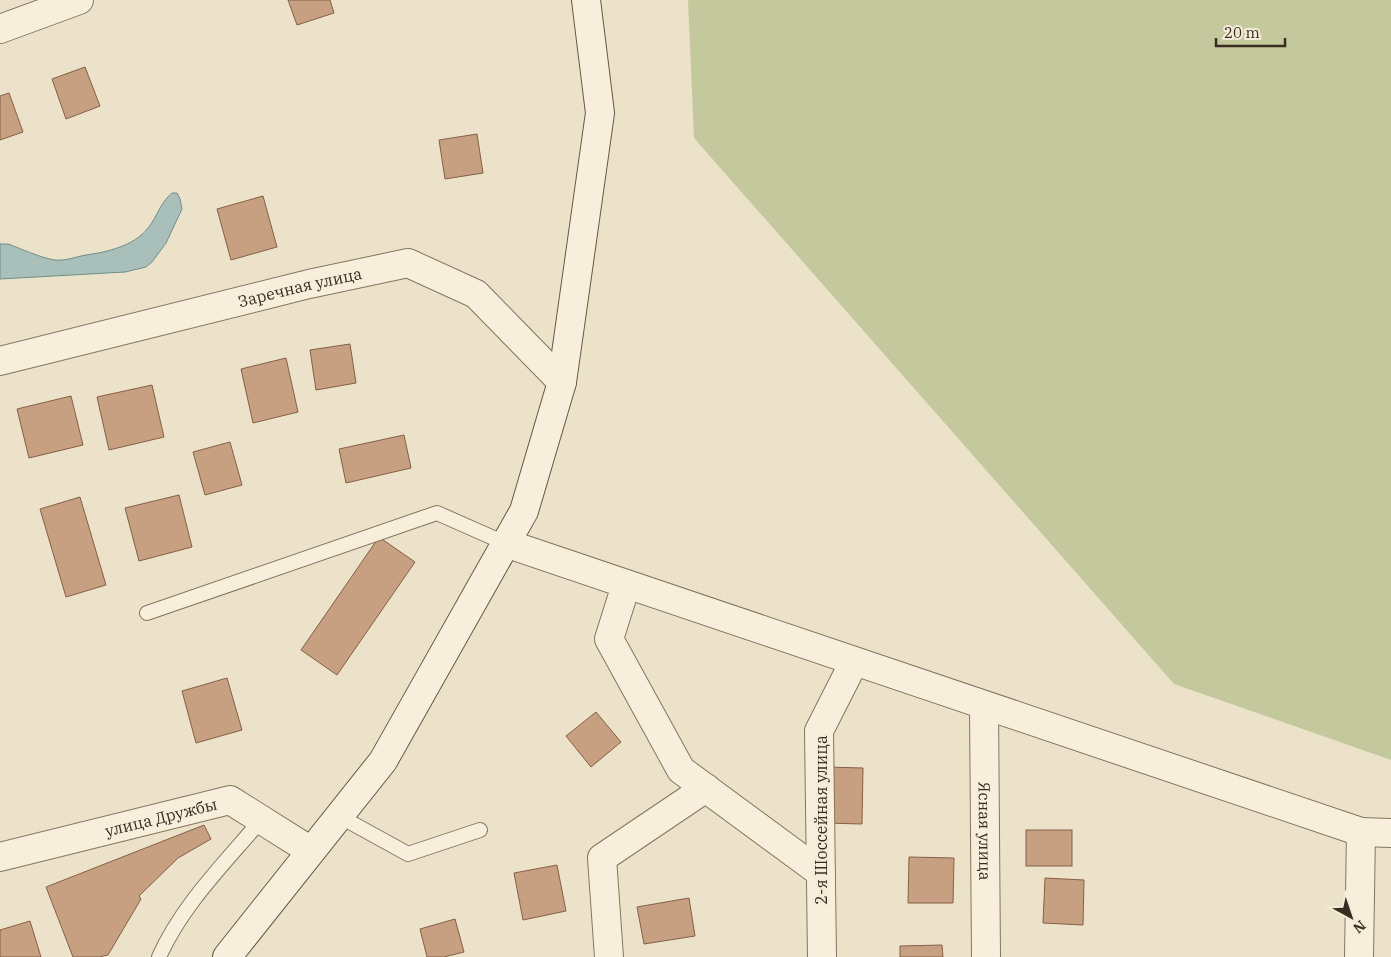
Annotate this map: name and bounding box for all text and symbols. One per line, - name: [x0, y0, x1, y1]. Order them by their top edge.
- scale bar: [1216, 15, 1285, 47]
- text: 20 m: [1224, 23, 1260, 42]
- street label: Заречная улица: [236, 263, 364, 311]
- street label: 2-я Шоссейная улица: [811, 735, 831, 905]
- street label: Ясная улица: [975, 782, 995, 881]
- street label: улица Дружбы: [103, 794, 219, 841]
- north arrow: [1326, 892, 1376, 942]
- text: N: [1349, 917, 1369, 937]

